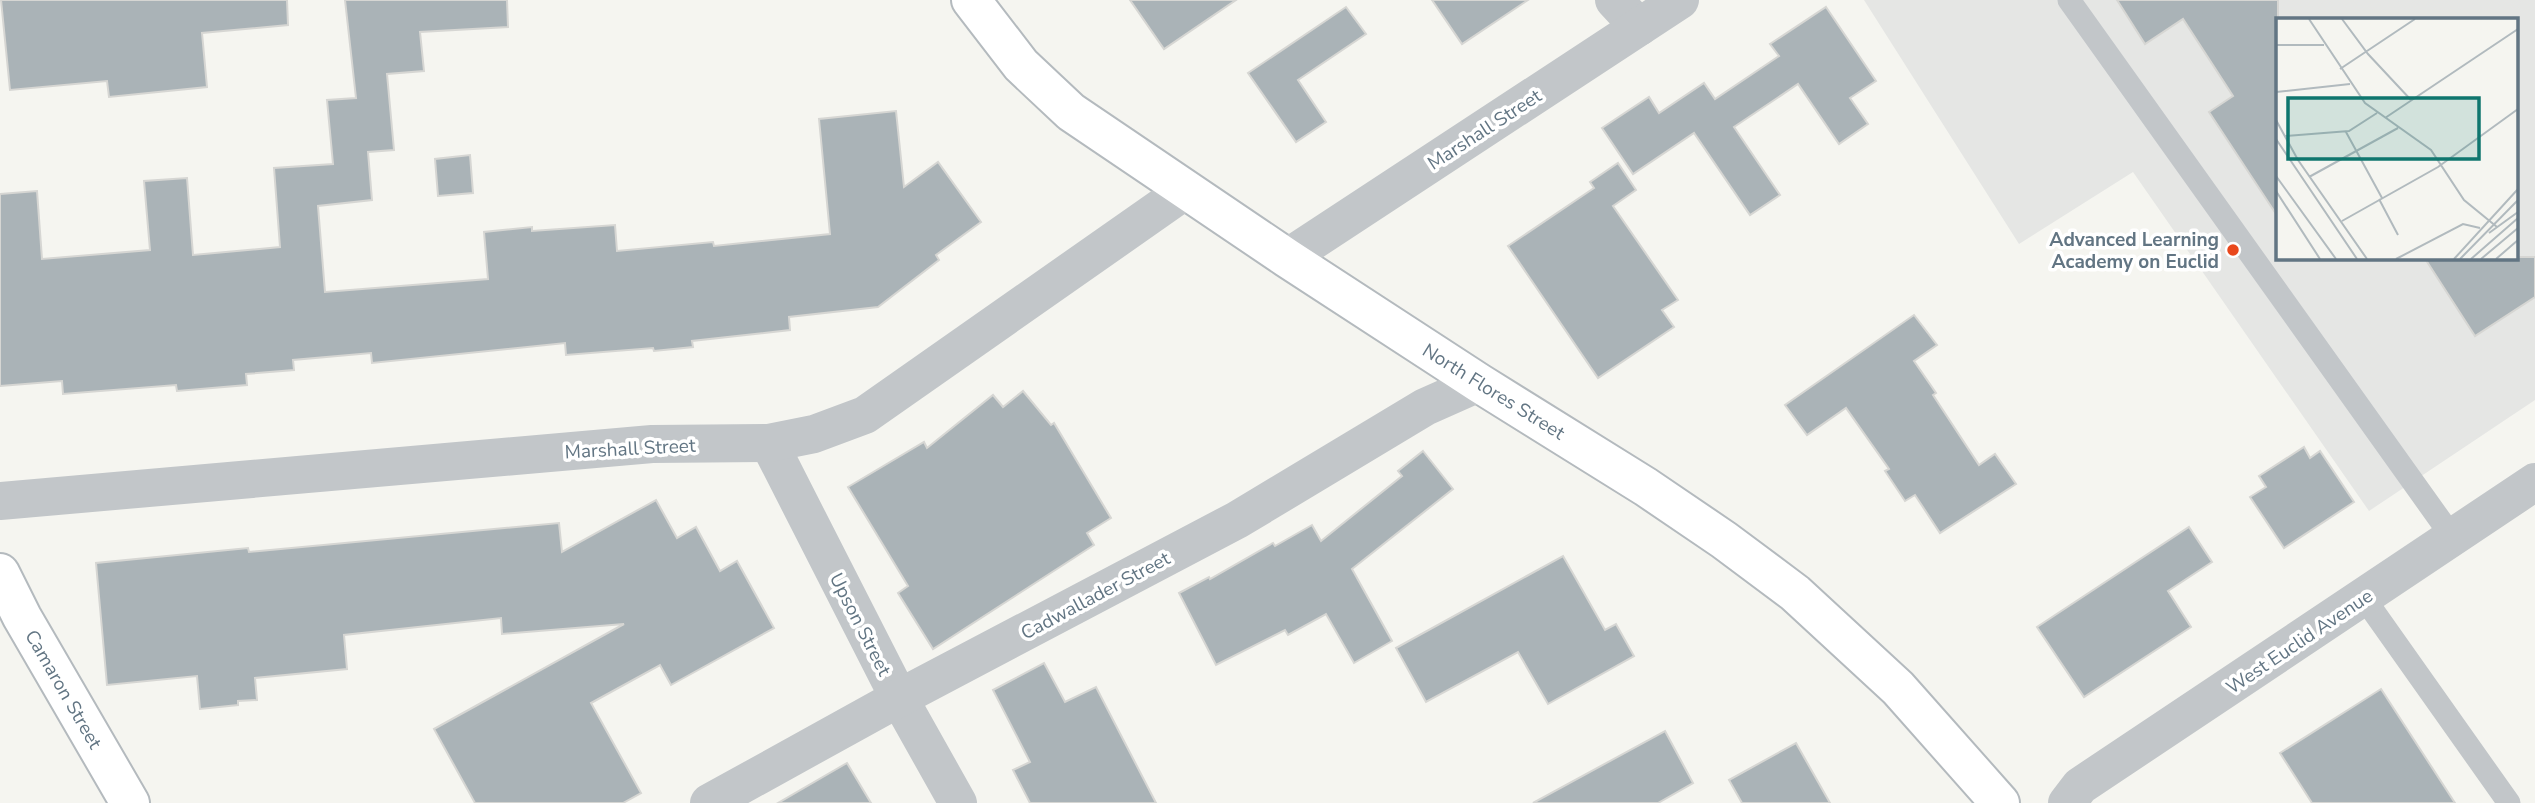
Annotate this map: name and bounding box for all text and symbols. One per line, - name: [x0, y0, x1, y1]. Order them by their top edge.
- inset map: [2276, 18, 2518, 259]
- street label: Marshall Street: [1423, 83, 1547, 176]
- place label: Advanced Learning Academy on Euclid: [2049, 227, 2219, 275]
- marker: Advanced Learning Academy on Euclid: [2225, 242, 2241, 258]
- street label: North Flores Street: [1417, 338, 1570, 446]
- street label: Marshall Street: [564, 433, 696, 465]
- street label: Cadwallader Street: [1016, 545, 1175, 646]
- street label: Upson Street: [823, 569, 897, 681]
- street label: West Euclid Avenue: [2221, 583, 2378, 701]
- street label: Camaron Street: [18, 625, 108, 754]

